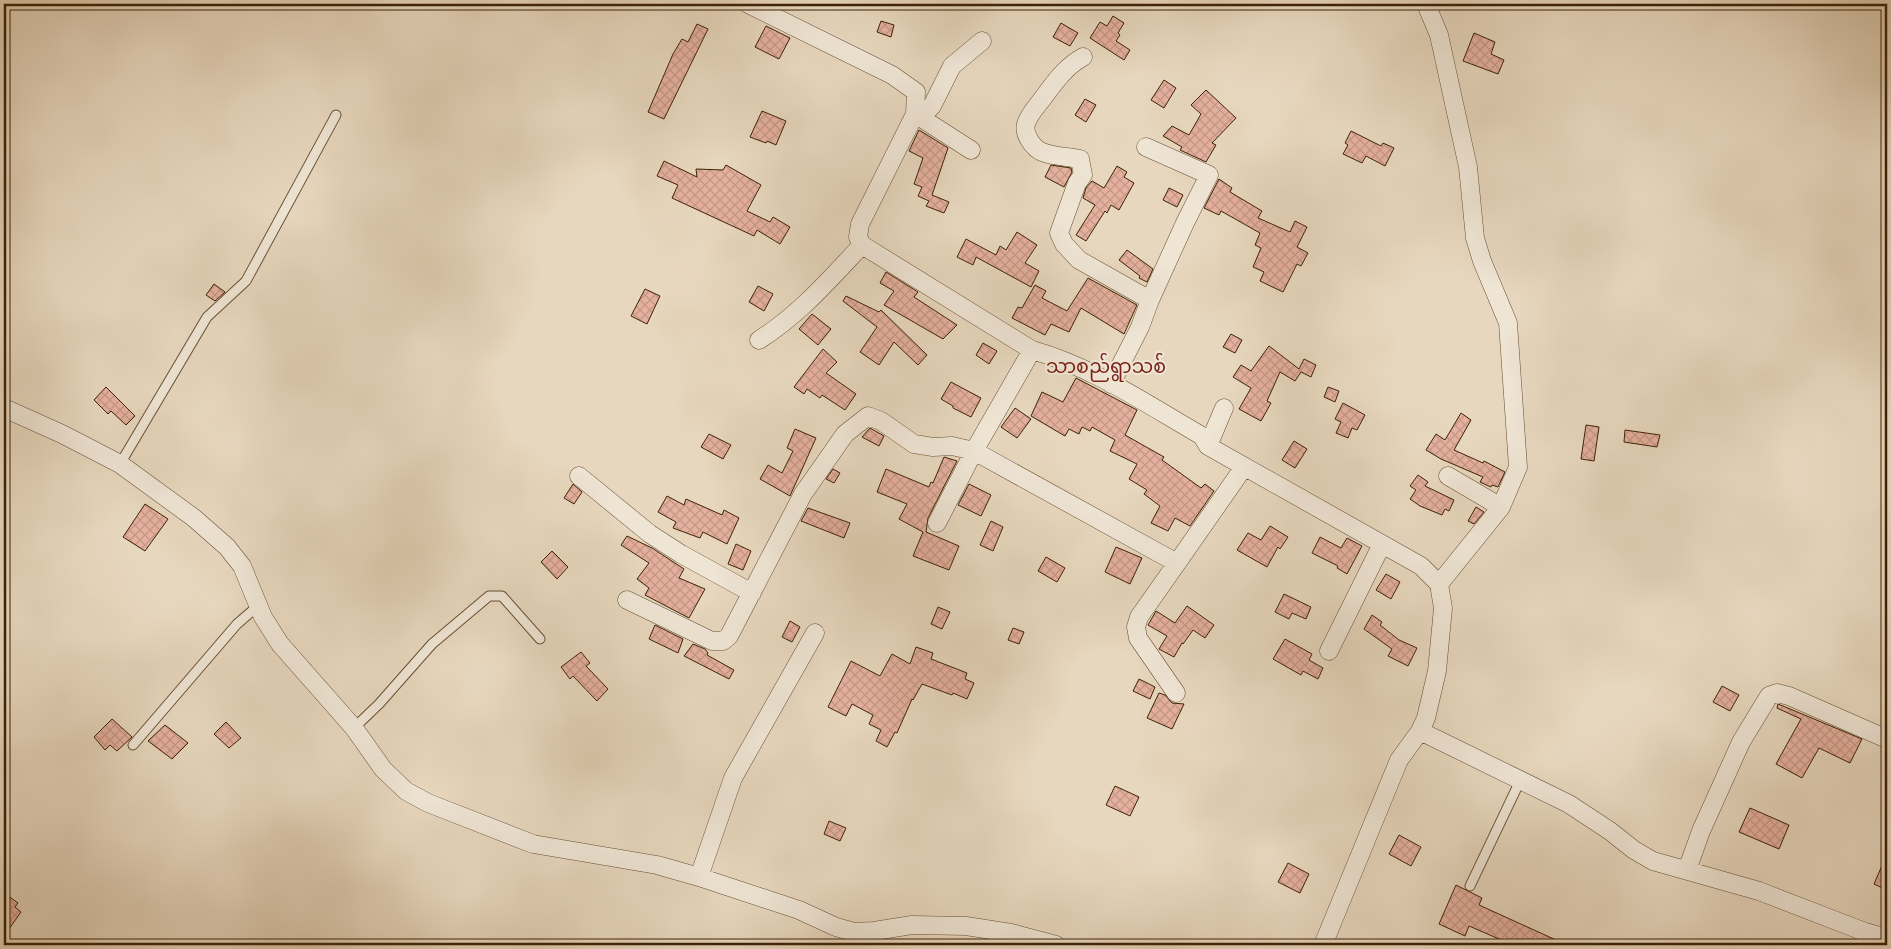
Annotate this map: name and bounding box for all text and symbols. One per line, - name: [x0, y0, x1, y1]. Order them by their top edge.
- district label: သာစည်ရွာသစ်: [1046, 352, 1166, 382]

